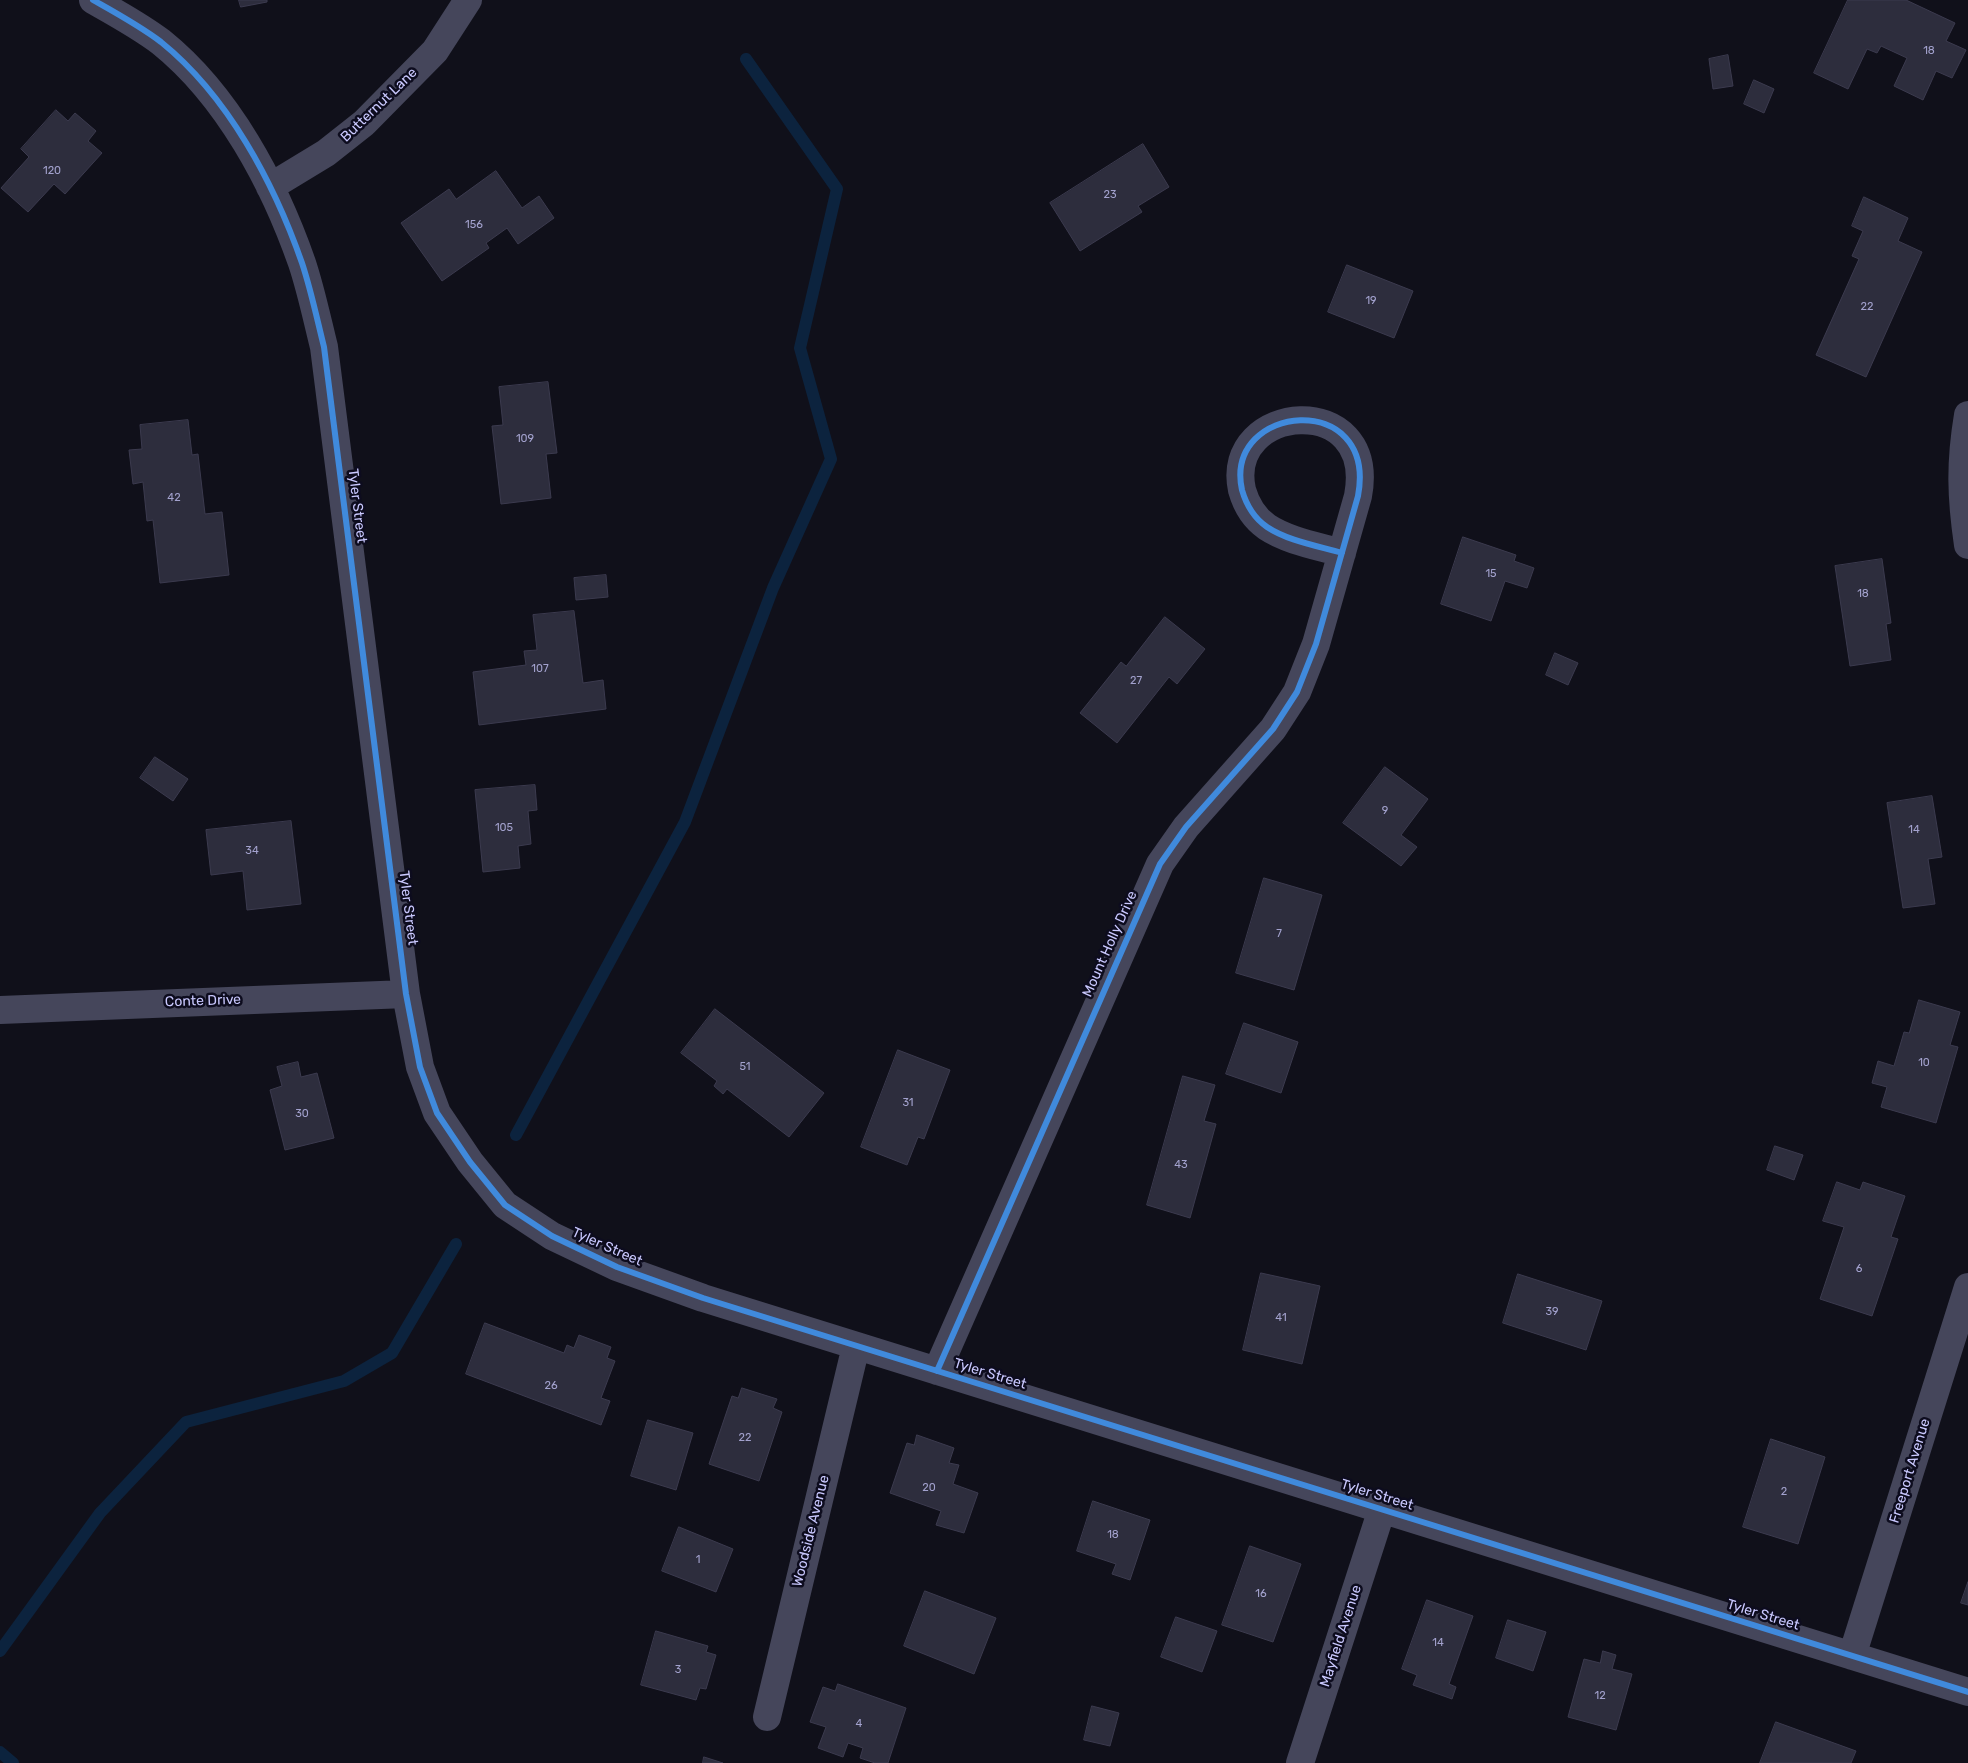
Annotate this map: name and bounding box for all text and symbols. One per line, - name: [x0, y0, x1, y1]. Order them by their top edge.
- house number: 18: [1923, 44, 1935, 58]
- street label: Butternut Lane: [337, 64, 421, 146]
- house number: 120: [43, 164, 61, 178]
- house number: 23: [1103, 188, 1117, 202]
- house number: 156: [465, 218, 483, 232]
- house number: 19: [1365, 294, 1377, 308]
- house number: 22: [1861, 300, 1873, 314]
- house number: 109: [516, 432, 534, 446]
- street label: Tyler Street: [344, 468, 370, 544]
- house number: 42: [167, 491, 181, 505]
- house number: 15: [1485, 567, 1497, 581]
- house number: 18: [1857, 587, 1869, 601]
- house number: 107: [531, 662, 549, 676]
- house number: 27: [1130, 674, 1142, 688]
- house number: 9: [1382, 804, 1388, 818]
- house number: 105: [495, 821, 513, 835]
- house number: 14: [1908, 823, 1920, 837]
- house number: 34: [245, 844, 259, 858]
- street label: Tyler Street: [395, 870, 421, 946]
- street label: Mount Holly Drive: [1079, 888, 1141, 1000]
- house number: 7: [1276, 927, 1282, 941]
- street label: Conte Drive: [165, 991, 241, 1011]
- house number: 10: [1918, 1056, 1930, 1070]
- house number: 51: [739, 1060, 751, 1074]
- house number: 31: [902, 1096, 914, 1110]
- house number: 30: [295, 1107, 309, 1121]
- house number: 43: [1174, 1158, 1188, 1172]
- street label: Tyler Street: [569, 1224, 645, 1270]
- house number: 6: [1856, 1262, 1862, 1276]
- house number: 39: [1545, 1305, 1559, 1319]
- house number: 41: [1275, 1311, 1287, 1325]
- street label: Tyler Street: [952, 1355, 1028, 1393]
- house number: 26: [544, 1379, 558, 1393]
- street label: Freeport Avenue: [1886, 1417, 1934, 1525]
- house number: 22: [739, 1431, 751, 1445]
- street label: Woodside Avenue: [789, 1473, 833, 1589]
- street label: Tyler Street: [1339, 1476, 1415, 1514]
- house number: 20: [922, 1481, 936, 1495]
- house number: 2: [1781, 1485, 1787, 1499]
- house number: 18: [1107, 1528, 1119, 1542]
- house number: 1: [696, 1553, 700, 1567]
- street label: Mayfield Avenue: [1317, 1583, 1365, 1689]
- house number: 16: [1255, 1587, 1267, 1601]
- street label: Tyler Street: [1725, 1596, 1801, 1634]
- house number: 14: [1432, 1636, 1444, 1650]
- house number: 3: [675, 1663, 681, 1677]
- house number: 12: [1594, 1689, 1606, 1703]
- house number: 4: [856, 1717, 862, 1731]

